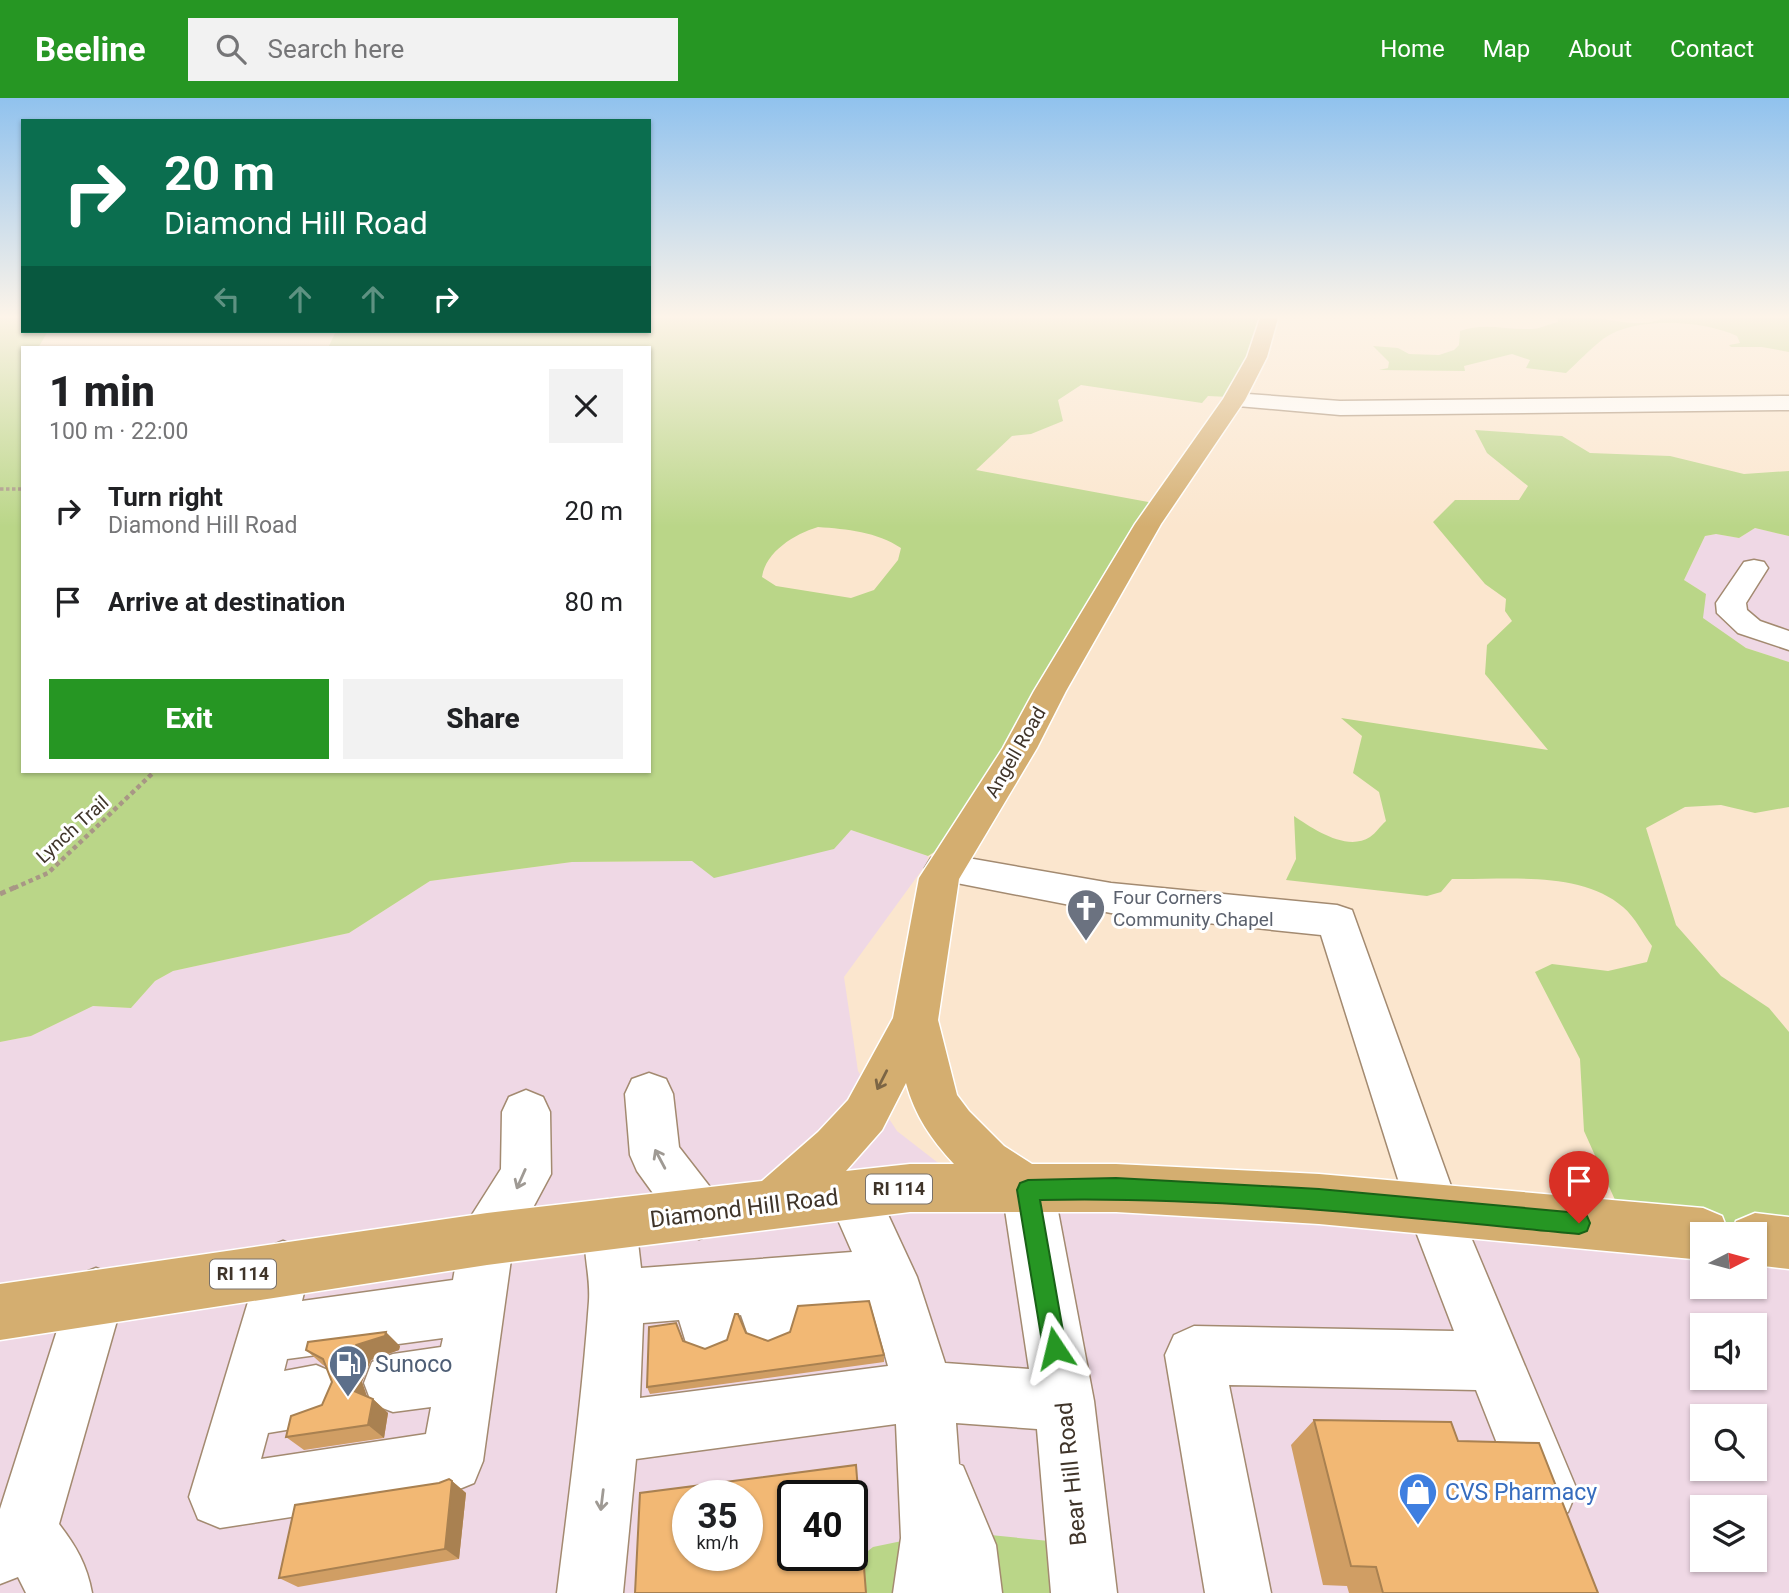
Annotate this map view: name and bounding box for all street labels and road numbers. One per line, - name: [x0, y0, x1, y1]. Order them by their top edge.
- street label: Angell Road: [980, 703, 1051, 802]
- street label: Lynch Trail: [31, 791, 113, 868]
- road number: RI 114: [866, 1174, 932, 1204]
- street label: Diamond Hill Road: [648, 1184, 840, 1233]
- road number: RI 114: [210, 1260, 276, 1288]
- street label: Bear Hill Road: [1051, 1401, 1092, 1547]

